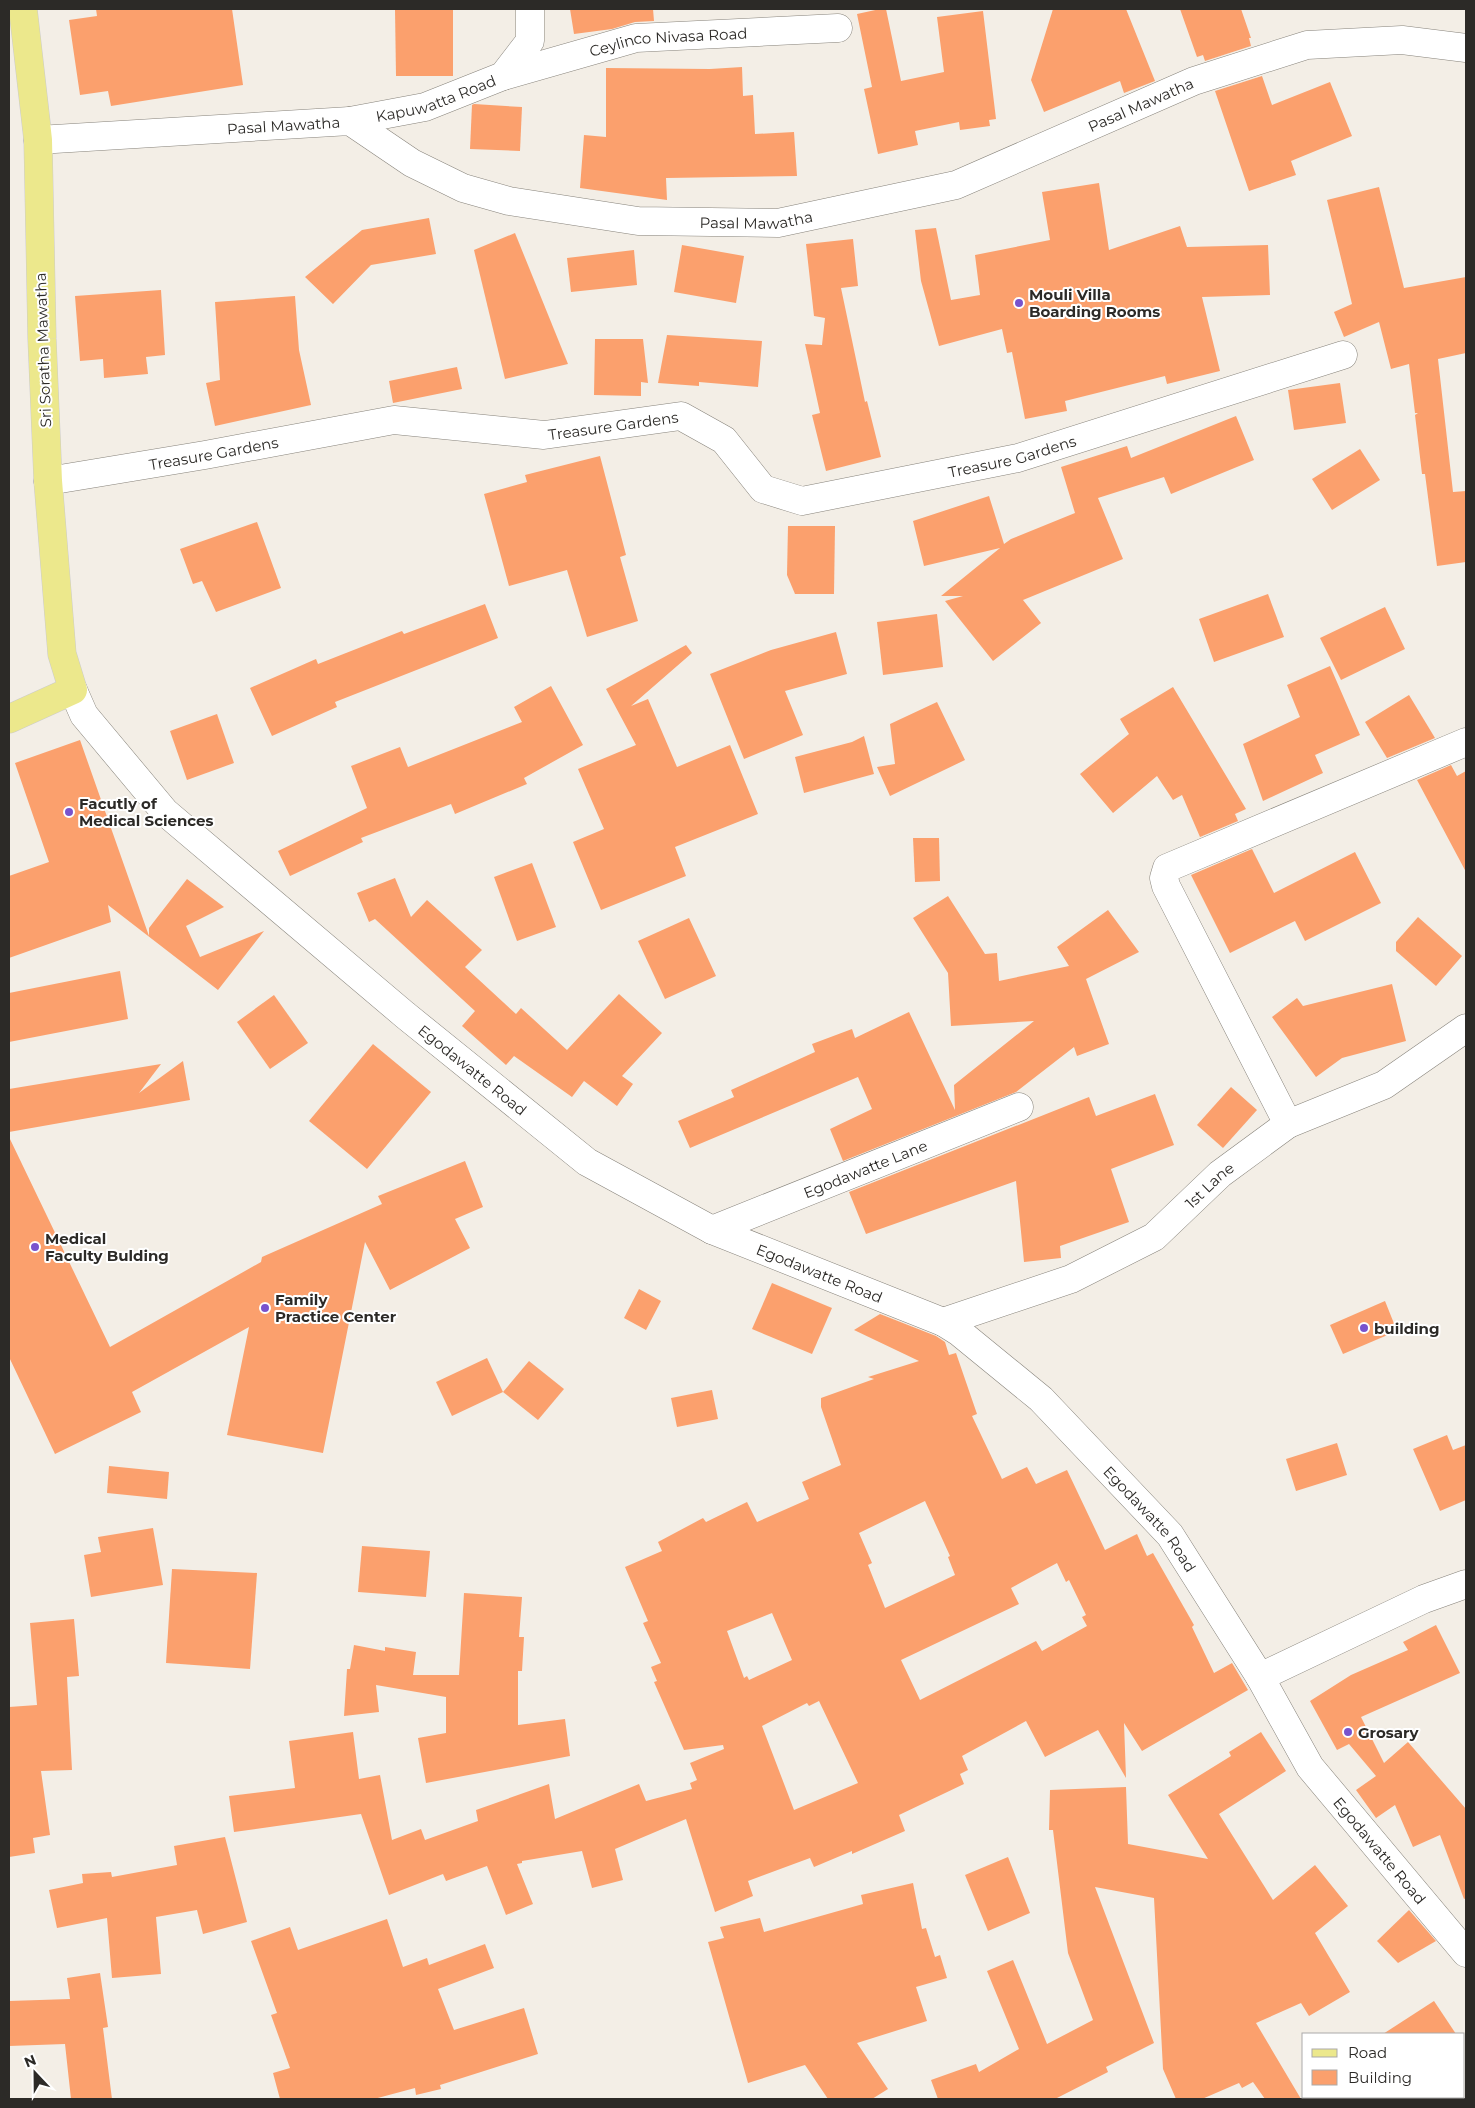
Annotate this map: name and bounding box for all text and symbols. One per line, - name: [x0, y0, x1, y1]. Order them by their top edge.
- street label: Ceylinco Nivasa Road: [587, 23, 748, 60]
- street label: Kapuwatta Road: [374, 70, 498, 125]
- street label: Pasal Mawatha: [1085, 73, 1196, 136]
- street label: Pasal Mawatha: [226, 112, 341, 138]
- street label: Pasal Mawatha: [700, 206, 814, 233]
- street label: Sri Soratha Mawatha: [31, 272, 55, 428]
- place label: Mouli Villa Boarding Rooms: [1029, 285, 1160, 321]
- marker: Mouli Villa Boarding Rooms: [1013, 297, 1025, 309]
- street label: Treasure Gardens: [547, 407, 680, 444]
- street label: Treasure Gardens: [947, 431, 1078, 481]
- street label: Treasure Gardens: [147, 432, 280, 474]
- place label: Facutly of Medical Sciences: [79, 794, 214, 830]
- marker: Facutly of Medical Sciences: [63, 806, 75, 818]
- street label: Egodawatte Road: [414, 1020, 531, 1119]
- street label: Egodawatte Lane: [800, 1135, 930, 1202]
- street label: 1st Lane: [1181, 1158, 1237, 1212]
- place label: Medical Faculty Bulding: [45, 1229, 169, 1265]
- street label: Egodawatte Road: [754, 1239, 885, 1306]
- marker: Medical Faculty Bulding: [29, 1241, 41, 1253]
- place label: Family Practice Center: [275, 1290, 397, 1326]
- marker: Family Practice Center: [259, 1302, 271, 1314]
- place label: building: [1374, 1319, 1440, 1338]
- marker: building: [1358, 1322, 1370, 1334]
- street label: Egodawatte Road: [1100, 1462, 1200, 1576]
- place label: Grosary: [1358, 1723, 1419, 1742]
- marker: Grosary: [1342, 1726, 1354, 1738]
- street label: Egodawatte Road: [1330, 1793, 1430, 1908]
- legend: [1302, 2033, 1465, 2098]
- text: Road: [1348, 2043, 1387, 2062]
- north arrow: [10, 2048, 60, 2098]
- text: N: [22, 2050, 39, 2071]
- text: Building: [1348, 2068, 1412, 2087]

